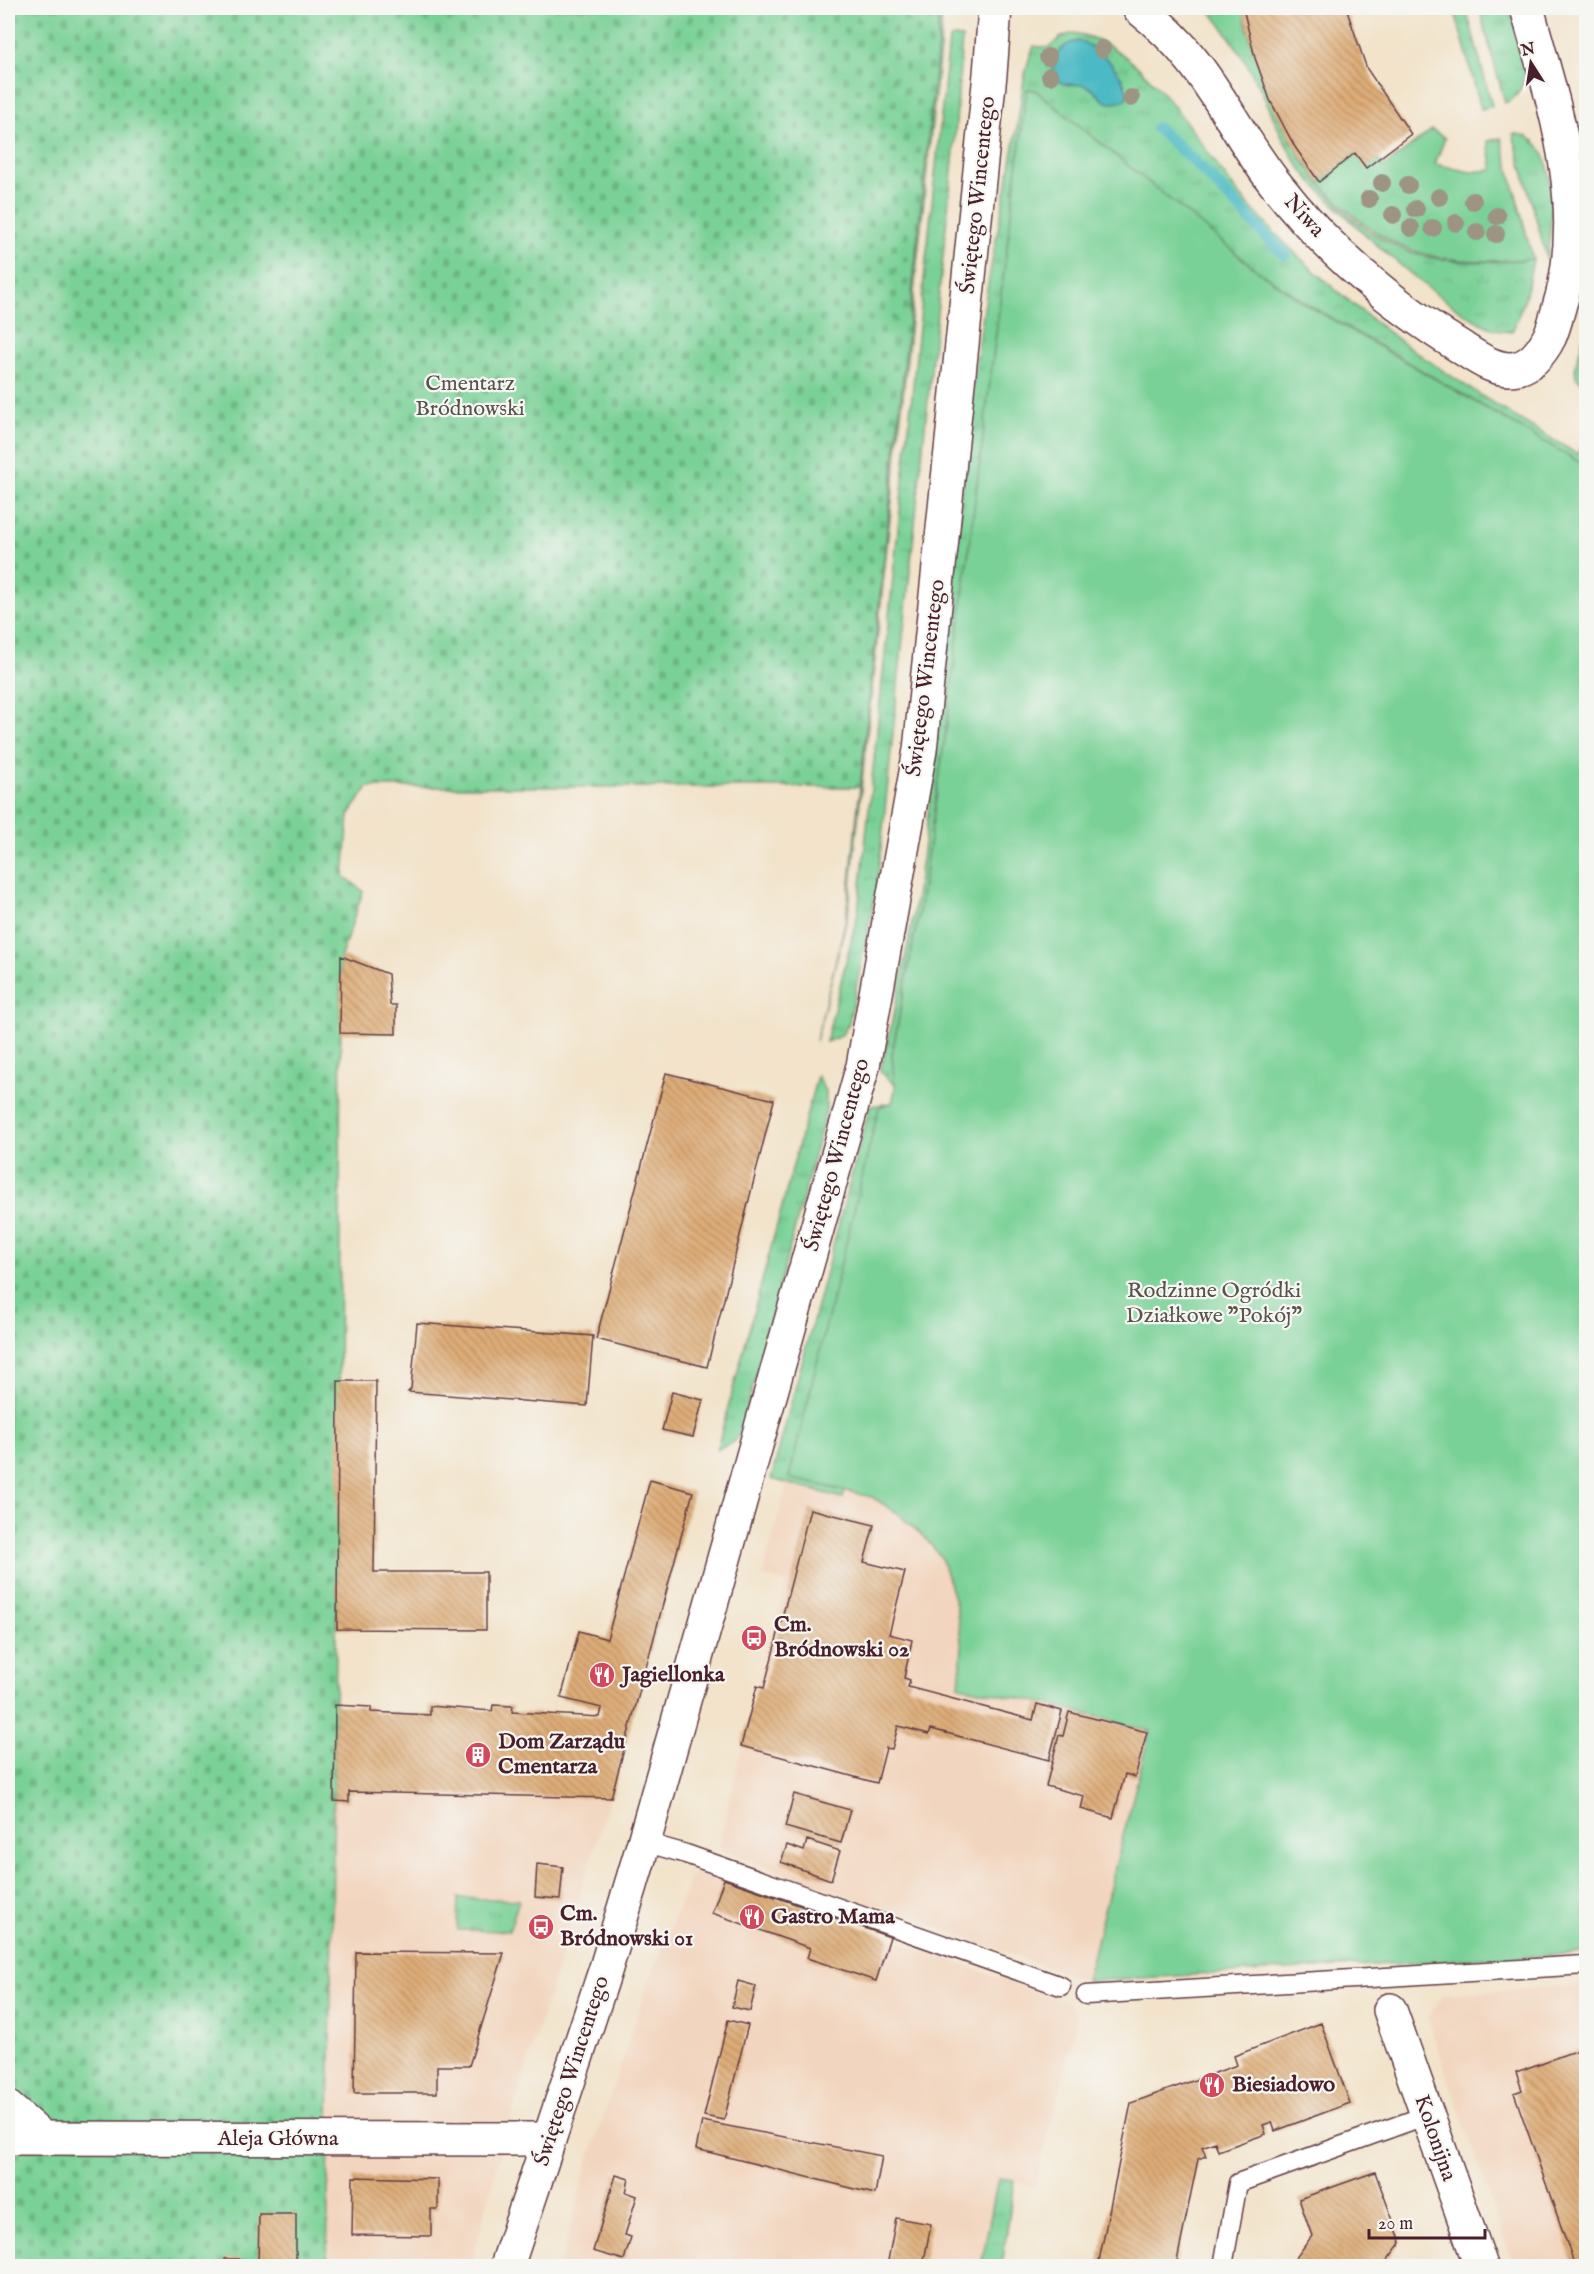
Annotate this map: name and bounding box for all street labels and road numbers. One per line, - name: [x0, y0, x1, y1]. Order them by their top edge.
- street label: Świętego Wincentego: [954, 95, 1002, 295]
- street label: Niwa: [1277, 189, 1331, 244]
- street label: Świętego Wincentego: [900, 578, 952, 778]
- street label: Świętego Wincentego: [798, 1055, 876, 1255]
- street label: Świętego Wincentego: [528, 1972, 616, 2170]
- street label: Kolonijna: [1407, 2091, 1463, 2185]
- street label: Aleja Główna: [216, 2125, 339, 2153]

